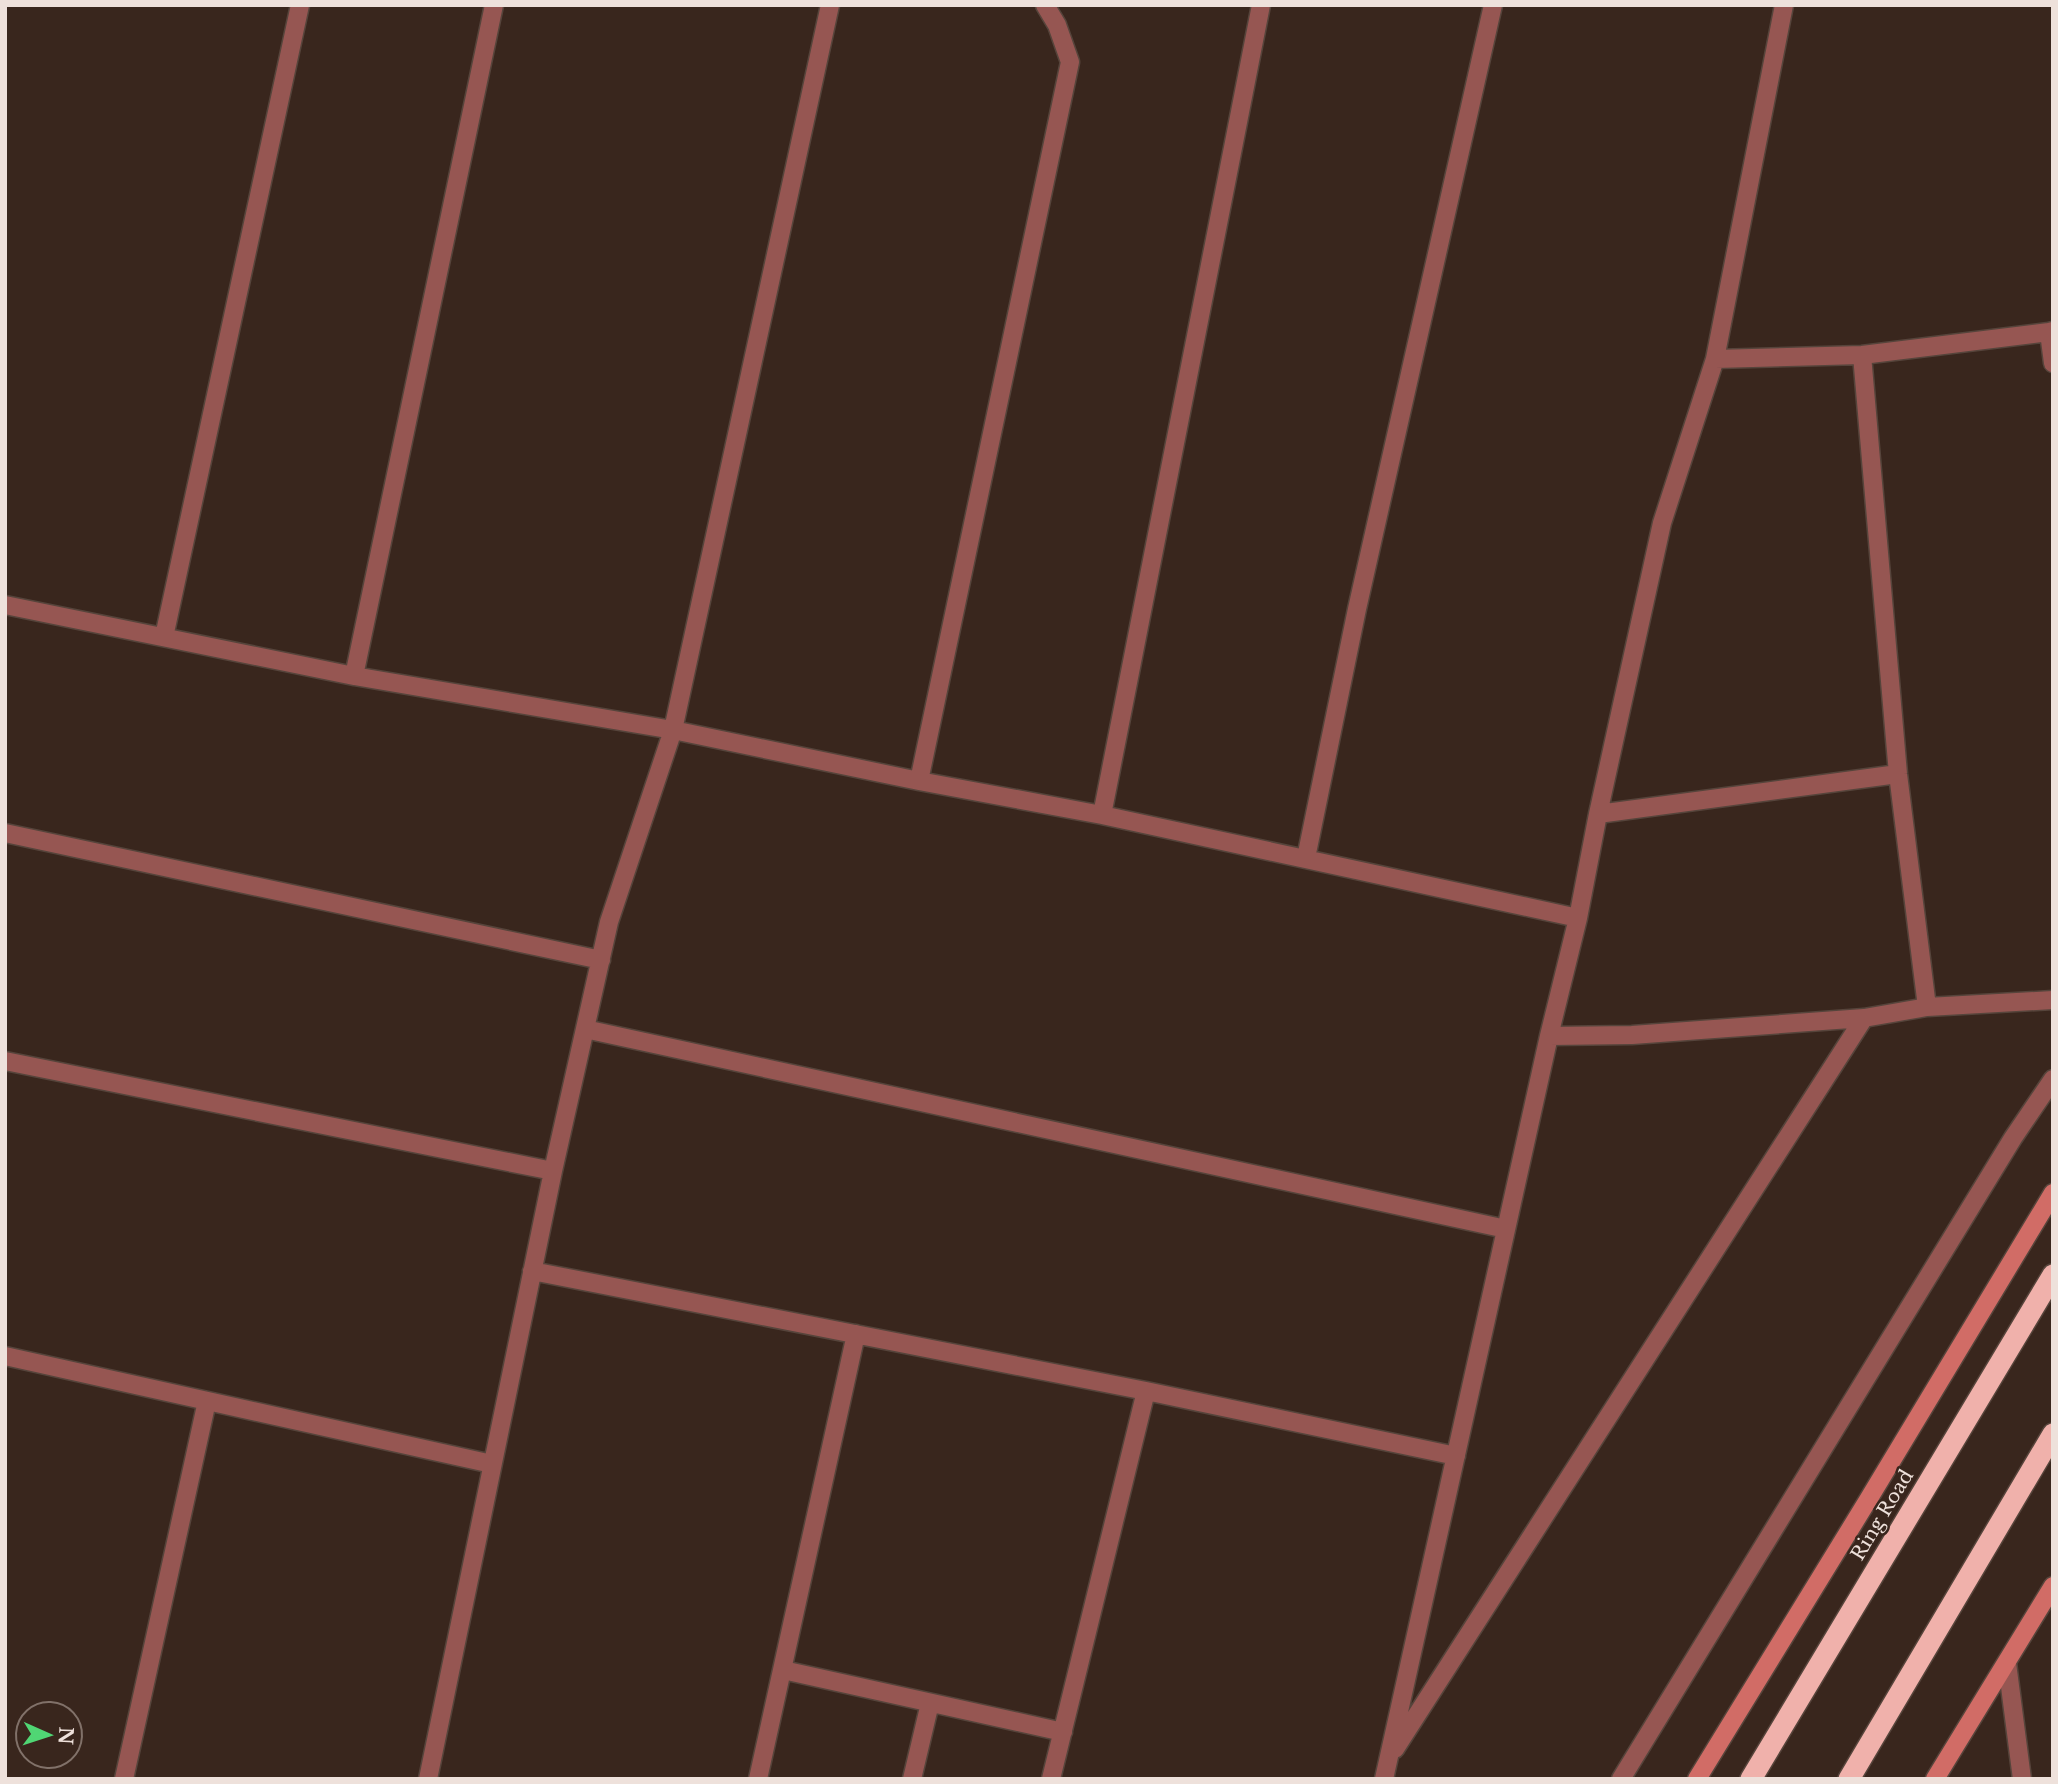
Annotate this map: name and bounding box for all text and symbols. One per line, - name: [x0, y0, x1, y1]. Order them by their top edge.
- street label: Ring Road: [1846, 1465, 1918, 1565]
- north arrow: [14, 1700, 84, 1770]
- text: N: [54, 1726, 77, 1746]

